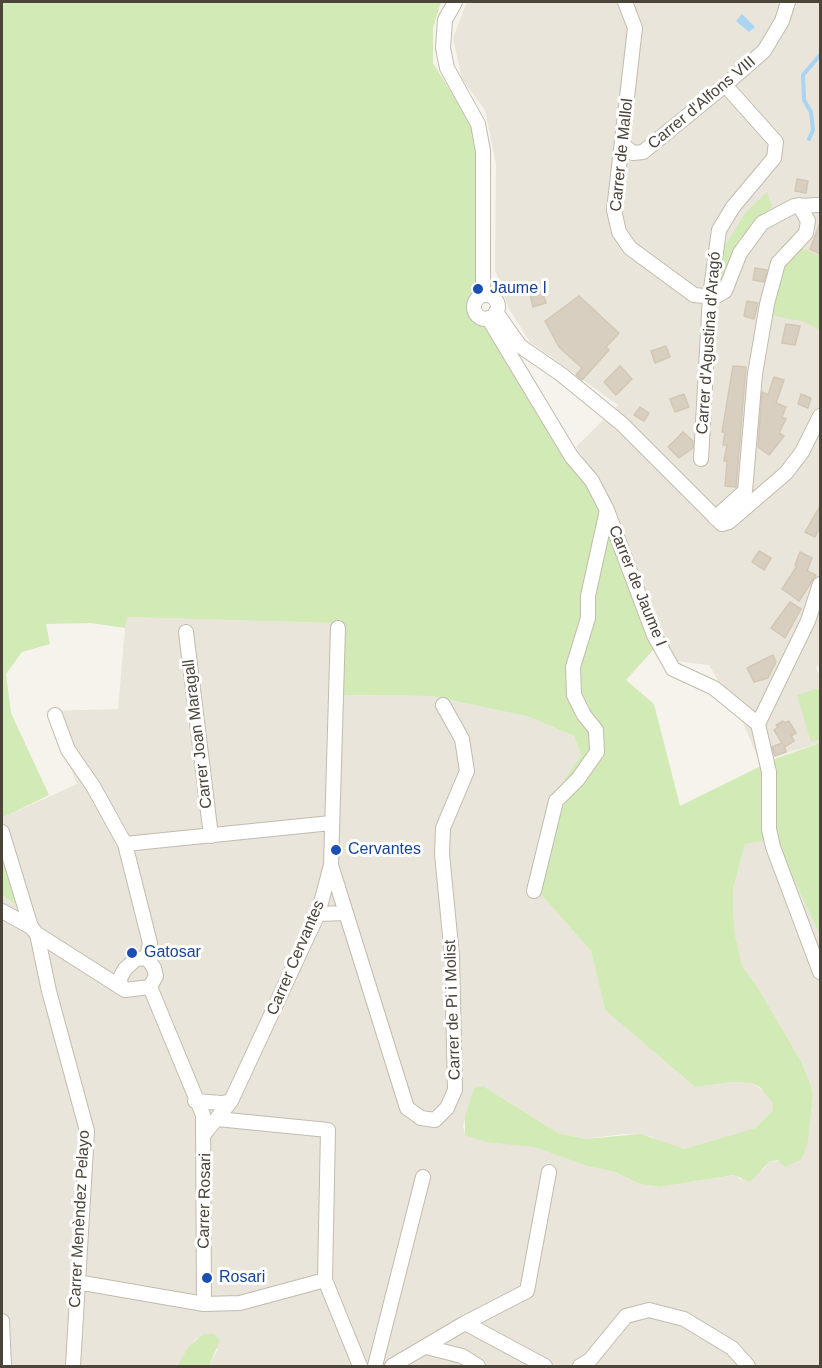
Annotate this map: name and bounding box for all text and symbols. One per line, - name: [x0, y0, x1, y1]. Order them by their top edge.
- street label: Carrer d'Alfons VIII: [644, 52, 760, 154]
- street label: Carrer de Mallol: [607, 97, 637, 213]
- street label: Carrer d'Agustina d'Aragó: [693, 251, 725, 435]
- place label: Jaume I: [490, 279, 547, 299]
- marker: Jaume I: [471, 282, 485, 296]
- street label: Carrer de Jaume I: [604, 523, 670, 649]
- street label: Carrer Joan Maragall: [179, 658, 217, 810]
- place label: Cervantes: [348, 840, 421, 860]
- marker: Cervantes: [329, 843, 343, 857]
- street label: Carrer Cervantes: [263, 898, 329, 1018]
- street label: Carrer de Pi i Molist: [441, 939, 465, 1081]
- place label: Gatosar: [144, 943, 201, 963]
- marker: Gatosar: [125, 946, 139, 960]
- street label: Carrer Menèndez Pelayo: [66, 1130, 94, 1308]
- street label: Carrer Rosari: [195, 1153, 215, 1249]
- place label: Rosari: [219, 1268, 265, 1288]
- marker: Rosari: [200, 1271, 214, 1285]

